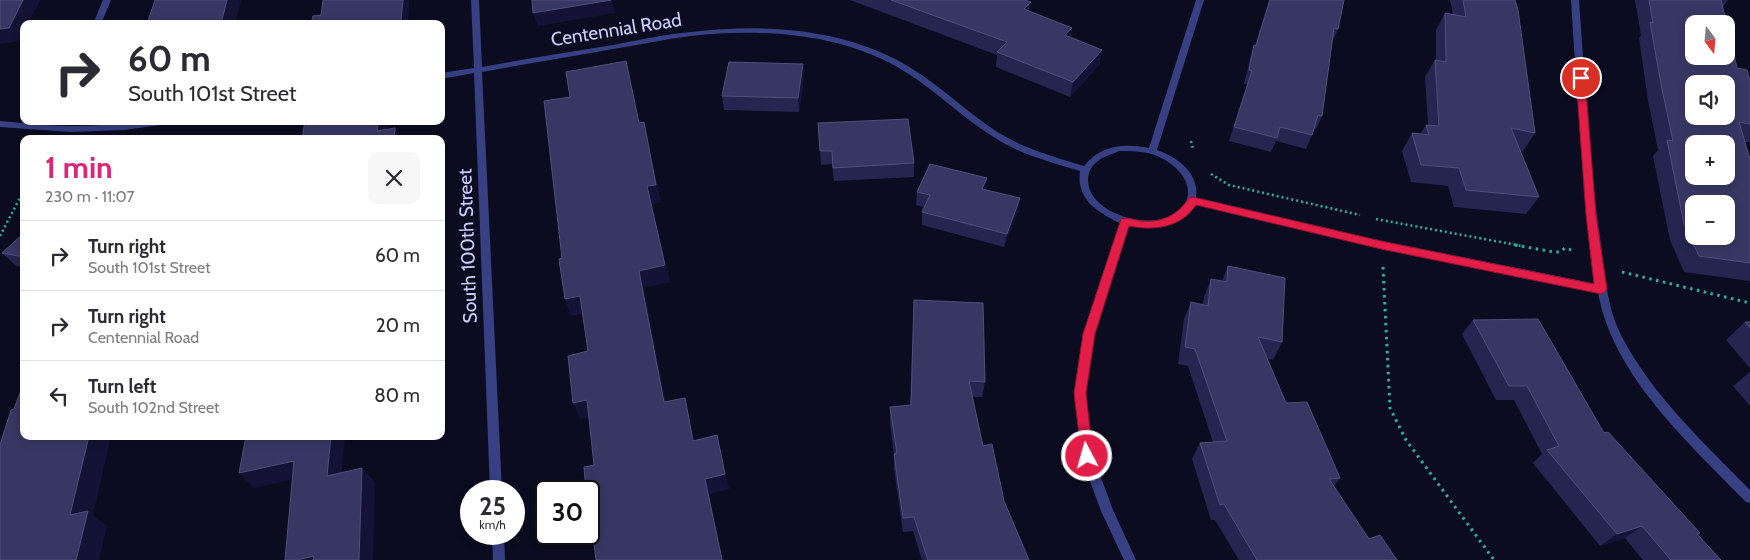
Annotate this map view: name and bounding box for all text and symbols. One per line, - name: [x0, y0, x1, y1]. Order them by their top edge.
- street label: Centennial Road: [549, 8, 683, 51]
- north arrow: [1685, 15, 1735, 65]
- map controls: [1685, 15, 1735, 245]
- text: 60 m: [128, 37, 211, 80]
- icon: right: [45, 40, 110, 105]
- pin: [1560, 57, 1602, 99]
- icon: arrive: [1567, 64, 1595, 92]
- button: sound: [1685, 75, 1735, 125]
- text: South 101st Street: [128, 80, 296, 107]
- button: +: [1685, 135, 1735, 185]
- text: 1 min: [45, 149, 113, 186]
- button: close: [368, 152, 420, 204]
- street label: South 100th Street: [453, 168, 482, 324]
- text: 230 m · 11:07: [45, 187, 135, 206]
- button: −: [1685, 195, 1735, 245]
- text: Turn right: [88, 235, 166, 258]
- icon: right: [45, 242, 73, 270]
- text: 60 m: [375, 244, 420, 267]
- text: South 101st Street: [88, 258, 211, 277]
- text: Turn right: [88, 305, 166, 328]
- icon: right: [45, 312, 73, 340]
- text: 20 m: [376, 314, 420, 337]
- text: Centennial Road: [88, 328, 199, 347]
- text: Turn left: [88, 375, 156, 398]
- icon: left: [45, 382, 73, 410]
- text: 80 m: [374, 384, 420, 407]
- text: South 102nd Street: [88, 398, 220, 417]
- position arrow: [1060, 429, 1112, 481]
- speed limit sign: 30: [535, 480, 600, 545]
- text: 25: [479, 491, 506, 521]
- text: km/h: [479, 517, 506, 532]

